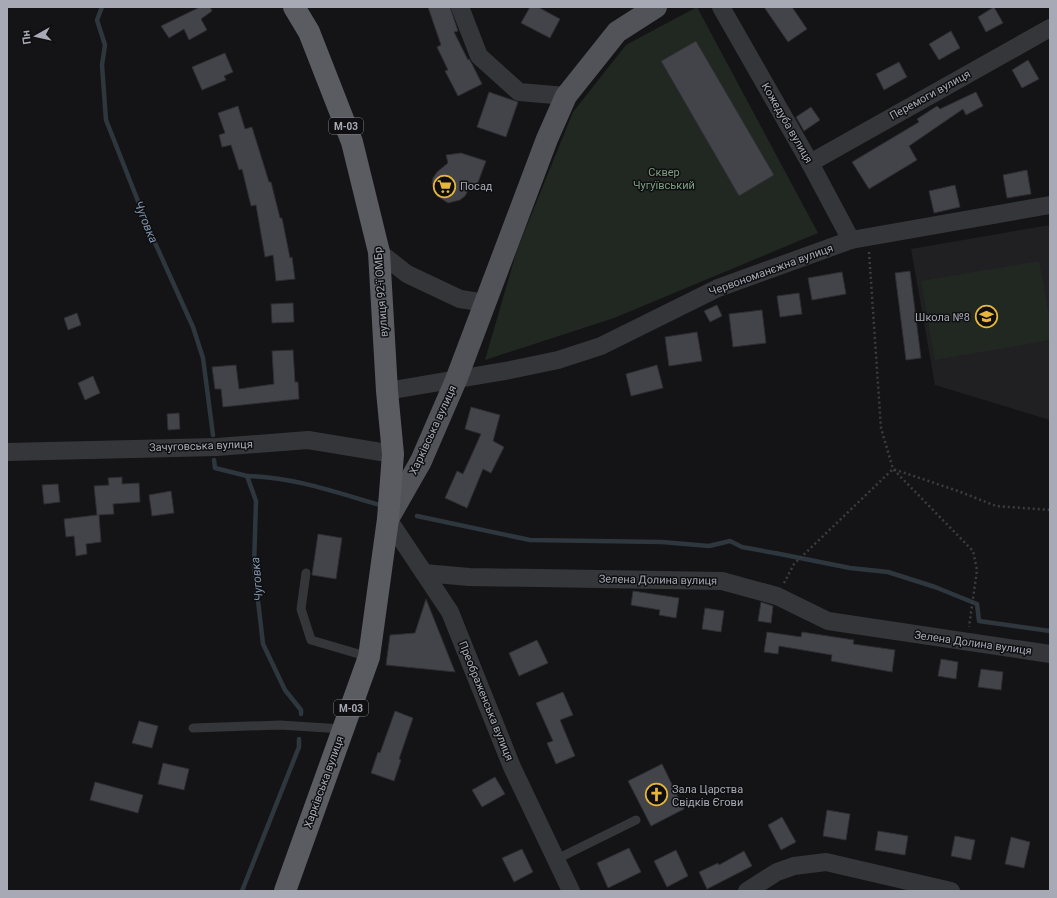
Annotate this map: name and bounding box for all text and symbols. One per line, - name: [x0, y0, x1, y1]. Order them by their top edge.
- north arrow: [16, 16, 56, 56]
- text: Пн: [19, 29, 34, 45]
- street label: Перемоги вулиця: [887, 67, 973, 123]
- street label: Кожедуба вулиця: [759, 81, 815, 165]
- road number: М-03: [329, 118, 363, 134]
- park label: Сквер Чугуївський: [633, 166, 695, 192]
- supermarket icon: Посад: [431, 173, 457, 199]
- place label: Посад: [460, 180, 493, 193]
- water label: Чуговка: [131, 199, 161, 245]
- street label: Червономанєжна вулиця: [707, 241, 835, 299]
- street label: вулиця 92-ї ОМБр: [371, 246, 391, 338]
- school or university icon: Школа №8: [973, 304, 999, 330]
- place label: Школа №8: [915, 311, 970, 324]
- street label: Харківська вулиця: [407, 383, 459, 477]
- street label: Зачуговська вулиця: [149, 438, 253, 454]
- water label: Чуговка: [248, 556, 266, 602]
- street label: Зелена Долина вулиця: [599, 572, 717, 588]
- street label: Зелена Долина вулиця: [913, 628, 1033, 658]
- street label: Преображенська вулиця: [456, 639, 516, 763]
- road number: М-03: [334, 700, 368, 716]
- street label: Харківська вулиця: [301, 734, 347, 830]
- church icon: Зала Царства Свідків Єгови: [643, 782, 669, 808]
- place label: Зала Царства Свідків Єгови: [672, 783, 743, 809]

